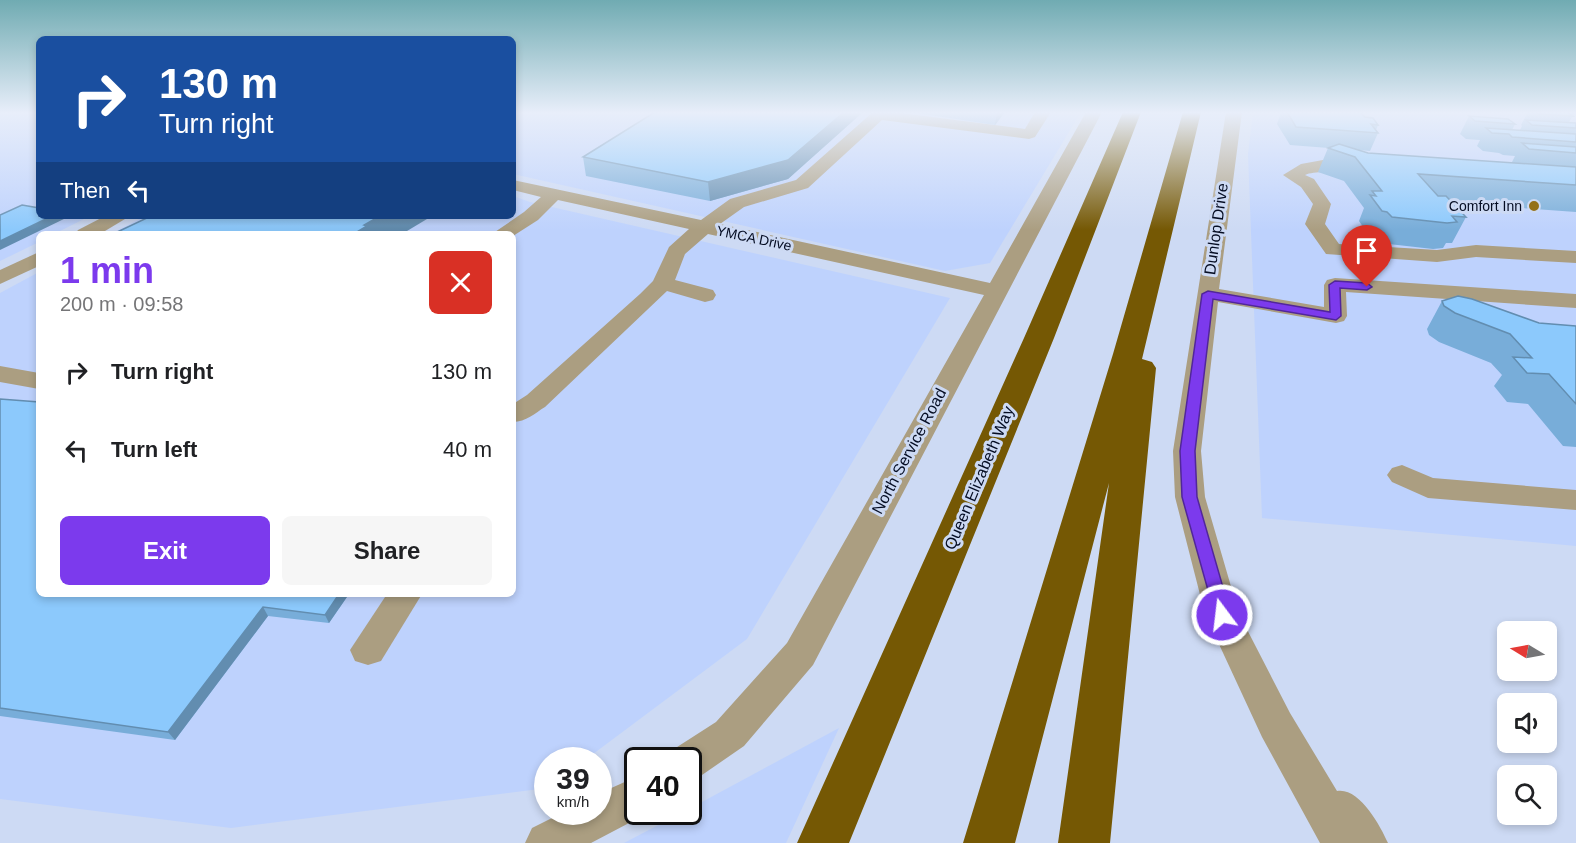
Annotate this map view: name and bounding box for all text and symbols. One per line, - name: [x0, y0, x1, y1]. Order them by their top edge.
- icon: right: [60, 60, 138, 138]
- text: 130 m: [159, 60, 278, 107]
- text: Turn right: [159, 109, 274, 139]
- icon: left: [122, 174, 155, 207]
- text: Then: [60, 178, 110, 203]
- street label: Dunlop Drive: [1201, 182, 1231, 276]
- place label: Comfort Inn: [1449, 198, 1522, 214]
- marker: Comfort Inn: [1527, 199, 1541, 213]
- street label: YMCA Drive: [715, 222, 793, 254]
- pin: [1341, 225, 1392, 287]
- icon: arrive: [1350, 234, 1383, 267]
- text: 1 min: [60, 250, 154, 291]
- button: close: [429, 251, 492, 314]
- text: 200 m · 09:58: [60, 293, 183, 315]
- icon: right: [60, 356, 93, 389]
- text: Turn right: [111, 359, 213, 384]
- text: 130 m: [431, 359, 492, 384]
- street label: North Service Road: [869, 385, 949, 517]
- street label: Queen Elizabeth Way: [941, 404, 1017, 552]
- icon: left: [60, 434, 93, 467]
- text: Turn left: [111, 437, 197, 462]
- text: 40 m: [443, 437, 492, 462]
- button: Exit: [60, 516, 270, 585]
- button: Share: [282, 516, 492, 585]
- position arrow: [1190, 583, 1254, 647]
- north arrow: [1497, 621, 1557, 681]
- map controls: [1497, 621, 1557, 825]
- button: sound: [1497, 693, 1557, 753]
- speed limit sign: 40: [624, 747, 702, 825]
- text: 39: [556, 762, 590, 795]
- button: search: [1497, 765, 1557, 825]
- text: km/h: [557, 793, 589, 810]

